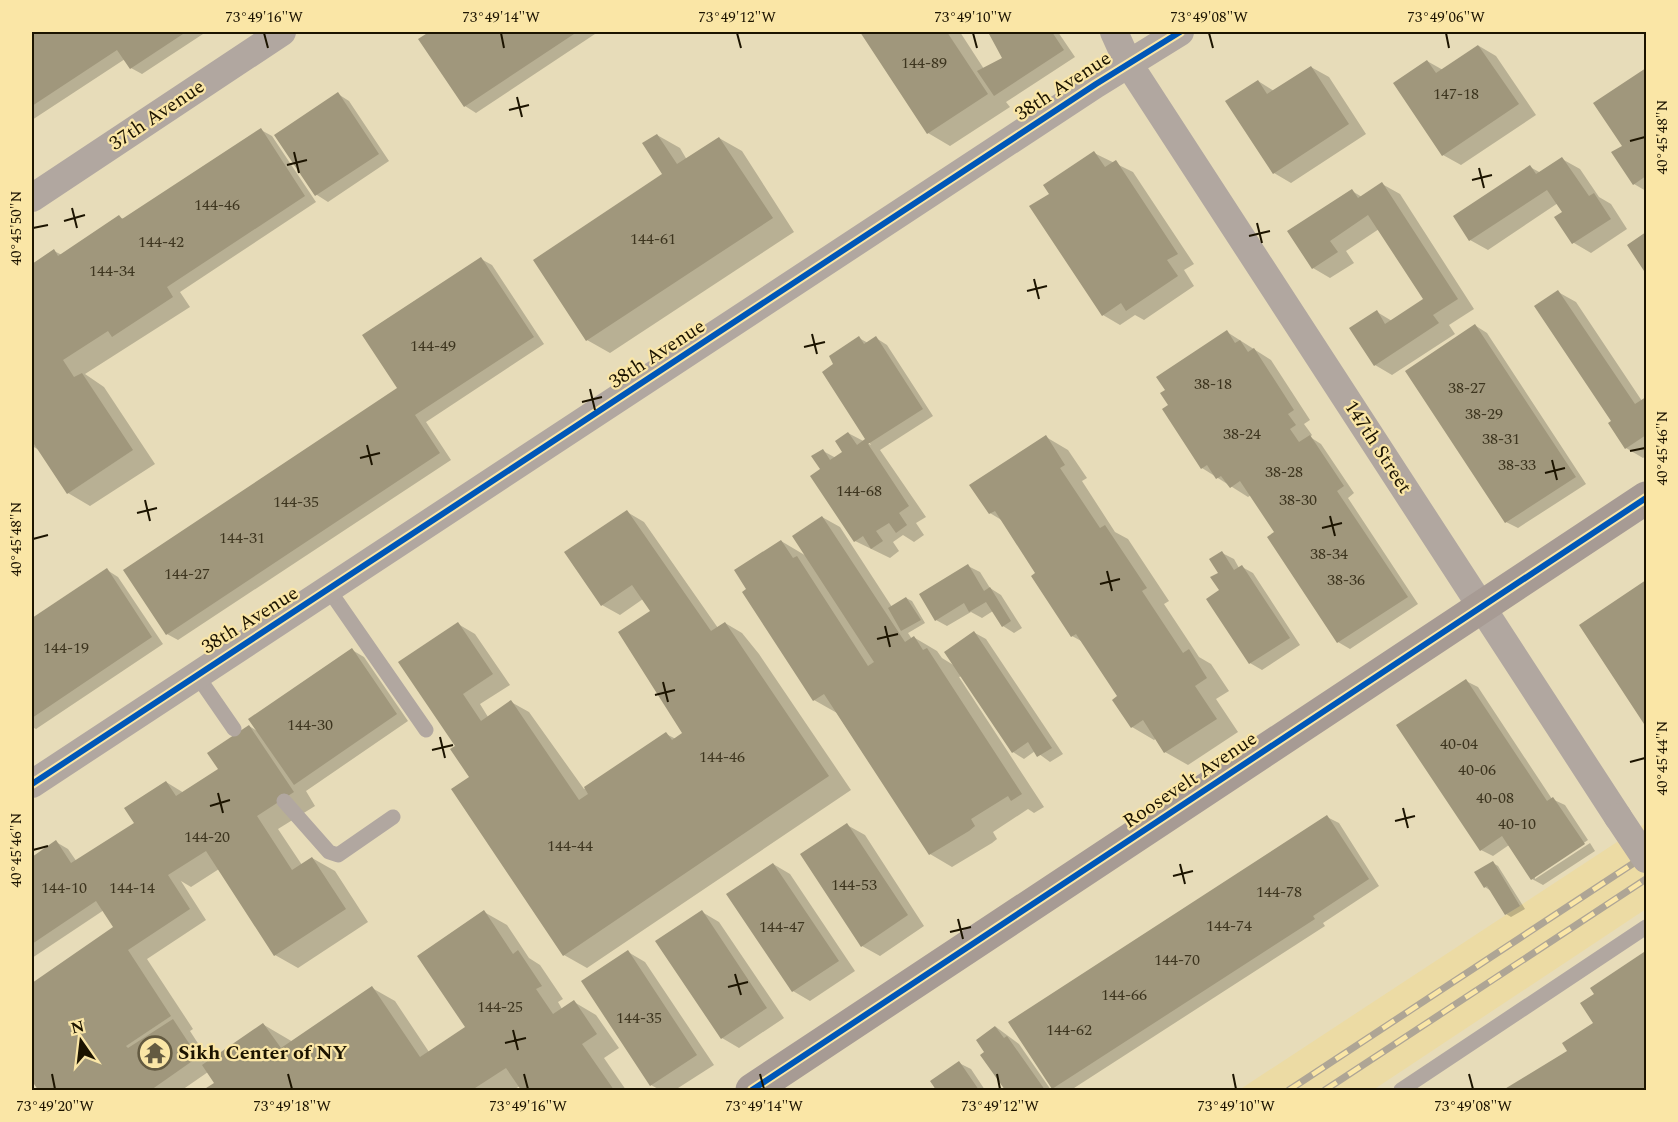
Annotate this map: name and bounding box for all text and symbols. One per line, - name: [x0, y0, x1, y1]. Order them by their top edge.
- text: 73°49'16"W: [225, 6, 303, 29]
- text: 73°49'14"W: [462, 6, 540, 29]
- text: 73°49'12"W: [698, 6, 776, 29]
- text: 73°49'10"W: [934, 6, 1012, 29]
- text: 73°49'08"W: [1170, 6, 1248, 29]
- text: 73°49'06"W: [1407, 6, 1485, 29]
- street label: 38th Avenue: [1009, 44, 1117, 128]
- house number: 144-89: [901, 51, 947, 75]
- street label: 37th Avenue: [103, 72, 211, 158]
- house number: 147-18: [1433, 82, 1479, 106]
- text: 40°45'48"N: [1651, 99, 1674, 175]
- text: 40°45'50"N: [5, 190, 28, 266]
- house number: 144-46: [194, 193, 240, 217]
- house number: 144-61: [630, 227, 676, 251]
- house number: 144-42: [138, 230, 184, 254]
- house number: 144-34: [89, 259, 135, 283]
- street label: 38th Avenue: [603, 312, 711, 396]
- house number: 144-49: [410, 334, 456, 358]
- house number: 38-18: [1194, 372, 1232, 396]
- house number: 38-27: [1448, 376, 1486, 400]
- street label: 147th Street: [1336, 394, 1420, 500]
- house number: 38-29: [1465, 402, 1503, 426]
- text: 40°45'46"N: [1651, 410, 1674, 486]
- house number: 38-24: [1223, 422, 1261, 446]
- house number: 38-31: [1482, 427, 1520, 451]
- house number: 38-33: [1498, 453, 1536, 477]
- house number: 38-28: [1265, 460, 1303, 484]
- house number: 144-68: [836, 479, 882, 503]
- house number: 38-30: [1279, 488, 1317, 512]
- house number: 144-35: [273, 490, 319, 514]
- text: 40°45'48"N: [5, 501, 28, 577]
- house number: 144-31: [219, 526, 265, 550]
- house number: 38-34: [1310, 542, 1348, 566]
- house number: 144-27: [164, 562, 210, 586]
- house number: 38-36: [1327, 568, 1365, 592]
- street label: 38th Avenue: [196, 578, 304, 662]
- house number: 144-19: [43, 636, 89, 660]
- house number: 144-30: [287, 713, 333, 737]
- text: 40°45'44"N: [1651, 720, 1674, 796]
- street label: Roosevelt Avenue: [1117, 724, 1263, 836]
- house number: 40-04: [1440, 732, 1478, 756]
- house number: 144-46: [699, 745, 745, 769]
- house number: 40-06: [1458, 758, 1496, 782]
- house number: 40-08: [1476, 786, 1514, 810]
- text: 40°45'46"N: [5, 812, 28, 888]
- house number: 40-10: [1498, 812, 1536, 836]
- house number: 144-20: [184, 825, 230, 849]
- house number: 144-44: [547, 834, 593, 858]
- house number: 144-53: [831, 873, 877, 897]
- house number: 144-10: [41, 876, 87, 900]
- house number: 144-14: [109, 876, 155, 900]
- house number: 144-78: [1256, 880, 1302, 904]
- house number: 144-74: [1206, 914, 1252, 938]
- house number: 144-47: [759, 915, 805, 939]
- house number: 144-70: [1154, 948, 1200, 972]
- house number: 144-66: [1101, 983, 1147, 1007]
- house number: 144-25: [477, 995, 523, 1019]
- house number: 144-35: [616, 1006, 662, 1030]
- north arrow: [51, 1011, 111, 1071]
- text: N: [68, 1014, 87, 1041]
- house number: 144-62: [1046, 1018, 1092, 1042]
- temple icon: Sikh Center of NY: [137, 1035, 173, 1071]
- place label: Sikh Center of NY: [178, 1038, 348, 1068]
- text: 73°49'20"W: [16, 1095, 94, 1118]
- text: 73°49'18"W: [253, 1095, 331, 1118]
- text: 73°49'16"W: [489, 1095, 567, 1118]
- text: 73°49'14"W: [725, 1095, 803, 1118]
- text: 73°49'12"W: [961, 1095, 1039, 1118]
- text: 73°49'10"W: [1197, 1095, 1275, 1118]
- text: 73°49'08"W: [1434, 1095, 1512, 1118]

